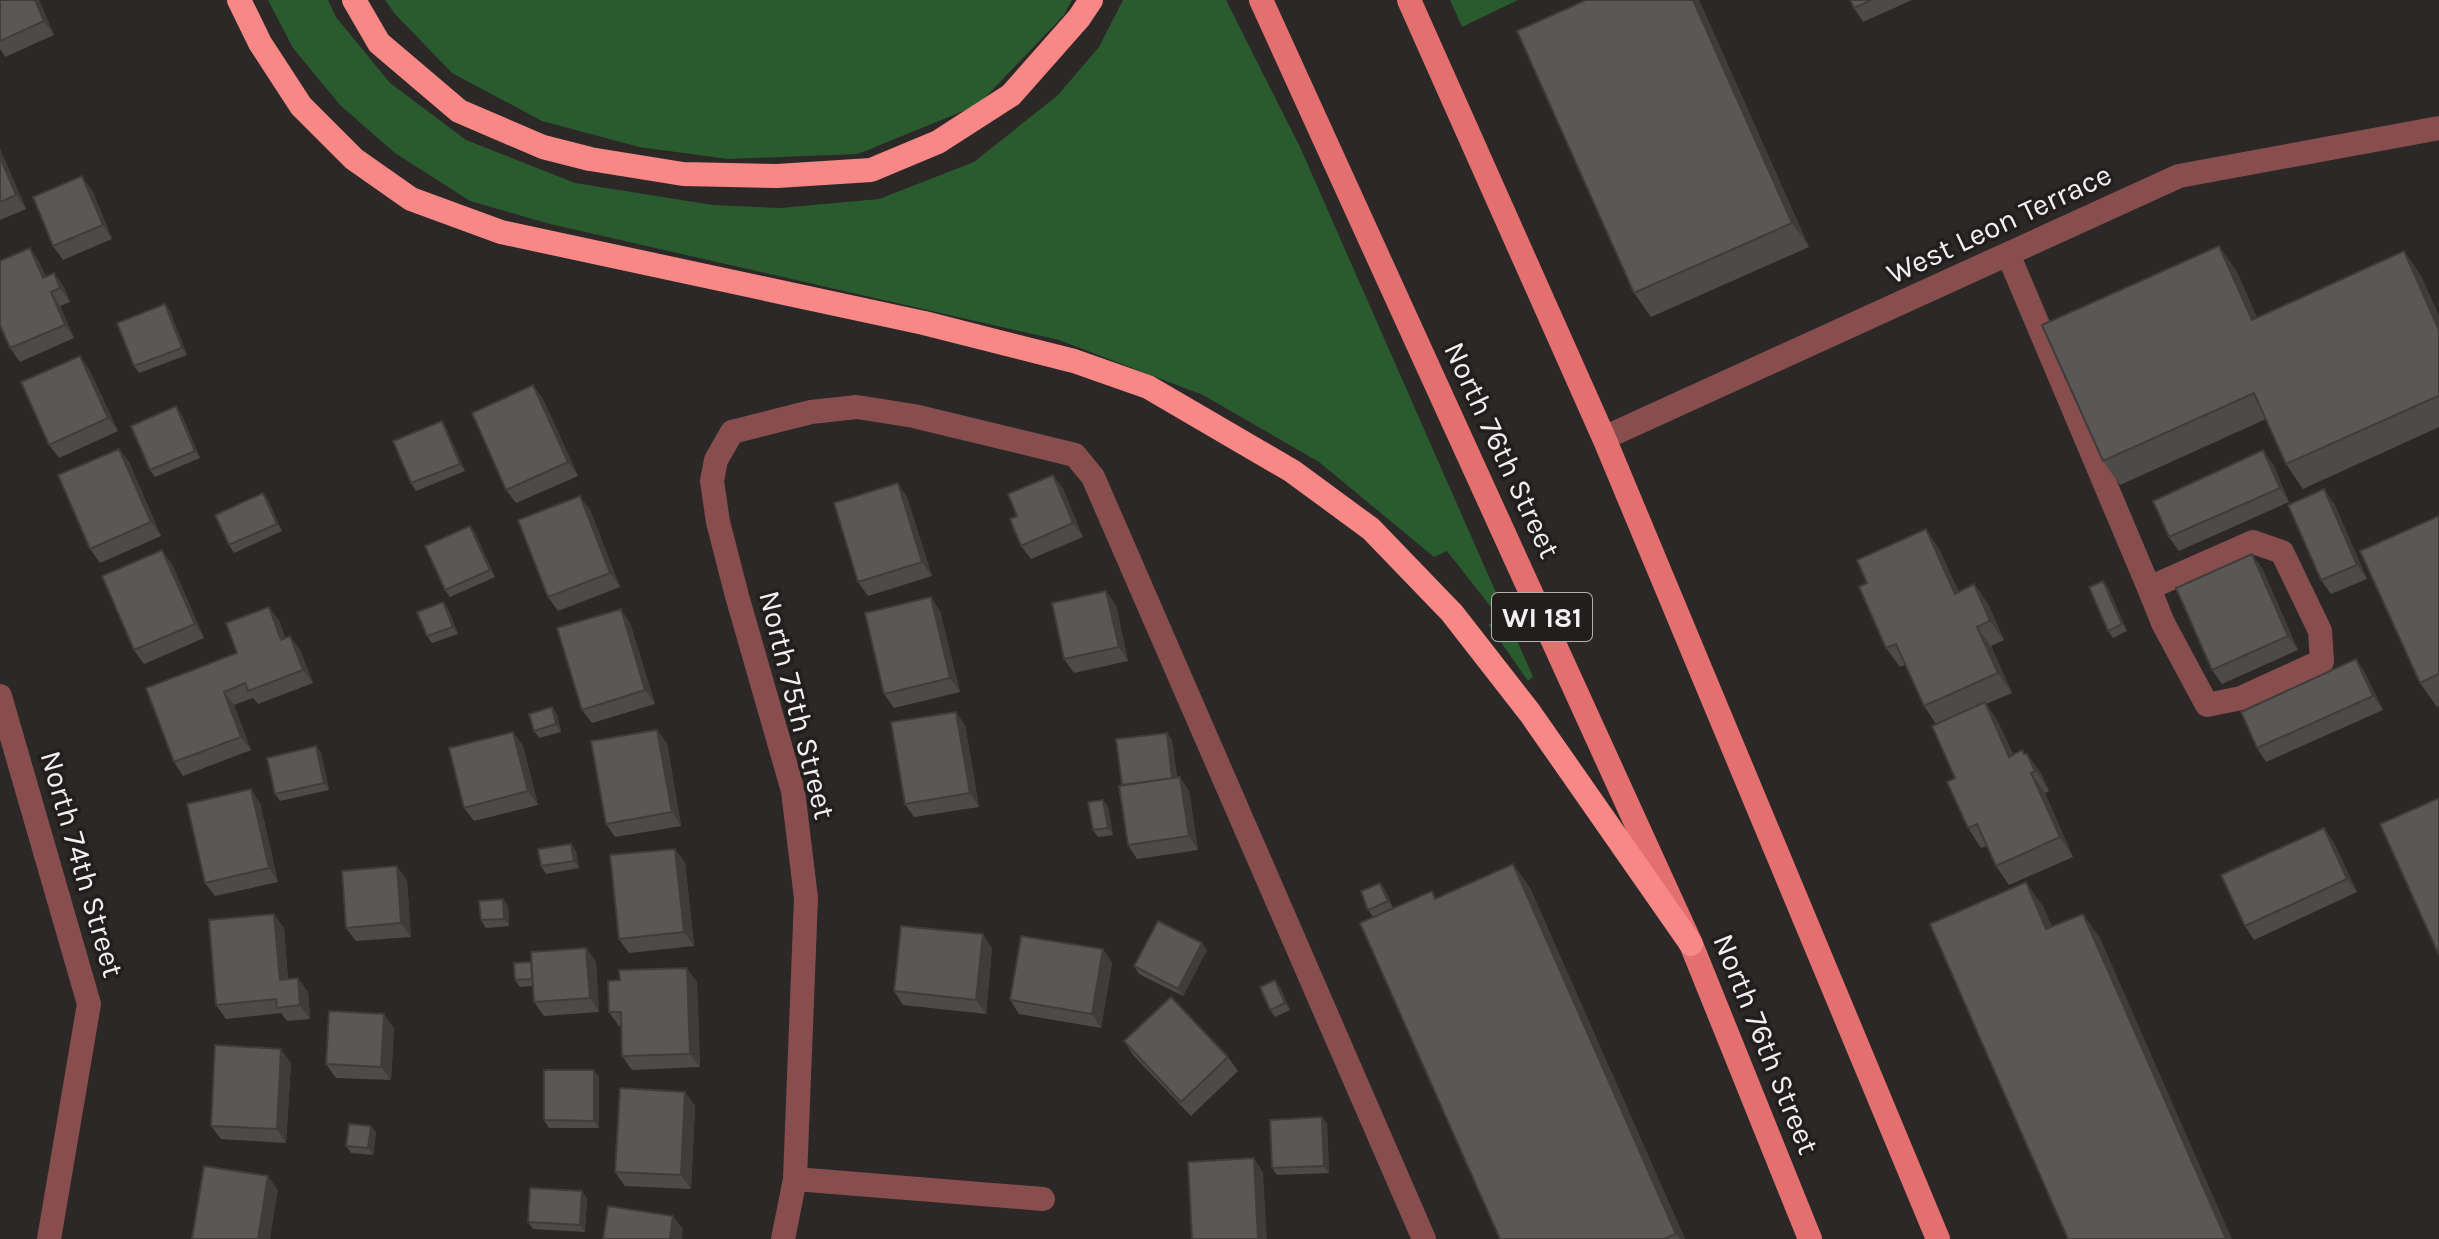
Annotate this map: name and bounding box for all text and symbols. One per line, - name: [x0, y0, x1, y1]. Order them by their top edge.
- street label: West Leon Terrace: [1881, 156, 2117, 292]
- street label: North 76th Street: [1436, 336, 1568, 564]
- street label: North 75th Street: [751, 587, 843, 823]
- road number: WI 181: [1492, 593, 1592, 641]
- street label: North 74th Street: [32, 747, 132, 981]
- street label: North 76th Street: [1705, 929, 1827, 1159]

